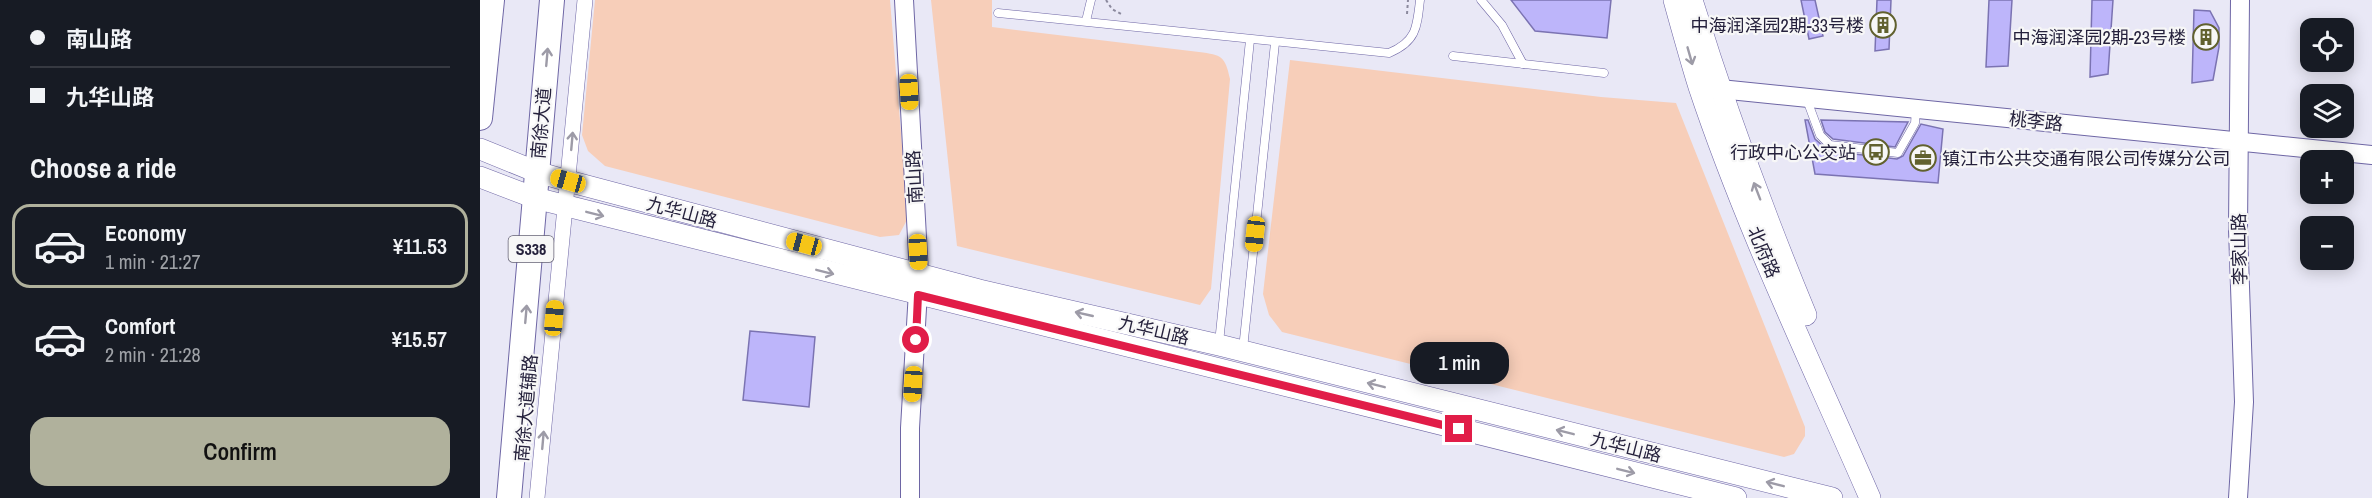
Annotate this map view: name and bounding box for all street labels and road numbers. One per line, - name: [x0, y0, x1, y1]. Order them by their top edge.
- street label: 南徐大道: [525, 86, 557, 160]
- street label: 桃李路: [2008, 106, 2064, 136]
- street label: 南山路: [900, 149, 928, 205]
- street label: 九华山路: [644, 191, 720, 233]
- street label: 李家山路: [2226, 213, 2252, 285]
- street label: 北府路: [1742, 222, 1786, 282]
- road number: S338: [508, 236, 554, 262]
- street label: 九华山路: [1116, 310, 1192, 350]
- street label: 南徐大道辅路: [509, 353, 543, 463]
- street label: 九华山路: [1588, 426, 1664, 468]

